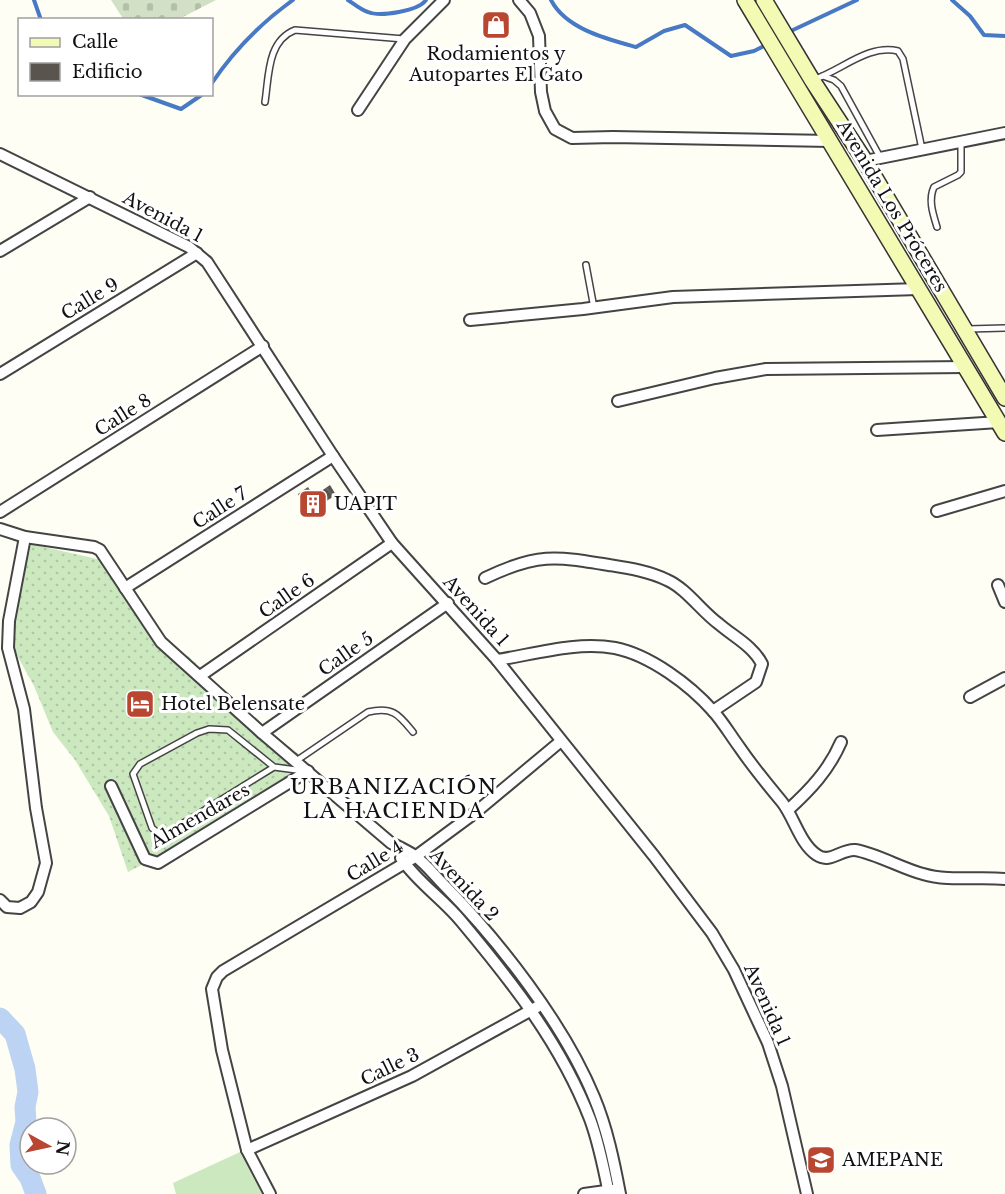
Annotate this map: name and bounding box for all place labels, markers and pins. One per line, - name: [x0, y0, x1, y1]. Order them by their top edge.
- shop icon: Rodamientos y Autopartes El Gato: [480, 9, 512, 41]
- place label: Rodamientos y Autopartes El Gato: [408, 43, 583, 86]
- building icon: UAPIT: [297, 488, 329, 520]
- place label: UAPIT: [334, 493, 397, 515]
- hotel icon: Hotel Belensate: [124, 688, 156, 720]
- place label: Hotel Belensate: [161, 693, 305, 715]
- school or university icon: AMEPANE: [805, 1144, 837, 1176]
- place label: AMEPANE: [841, 1149, 943, 1171]

